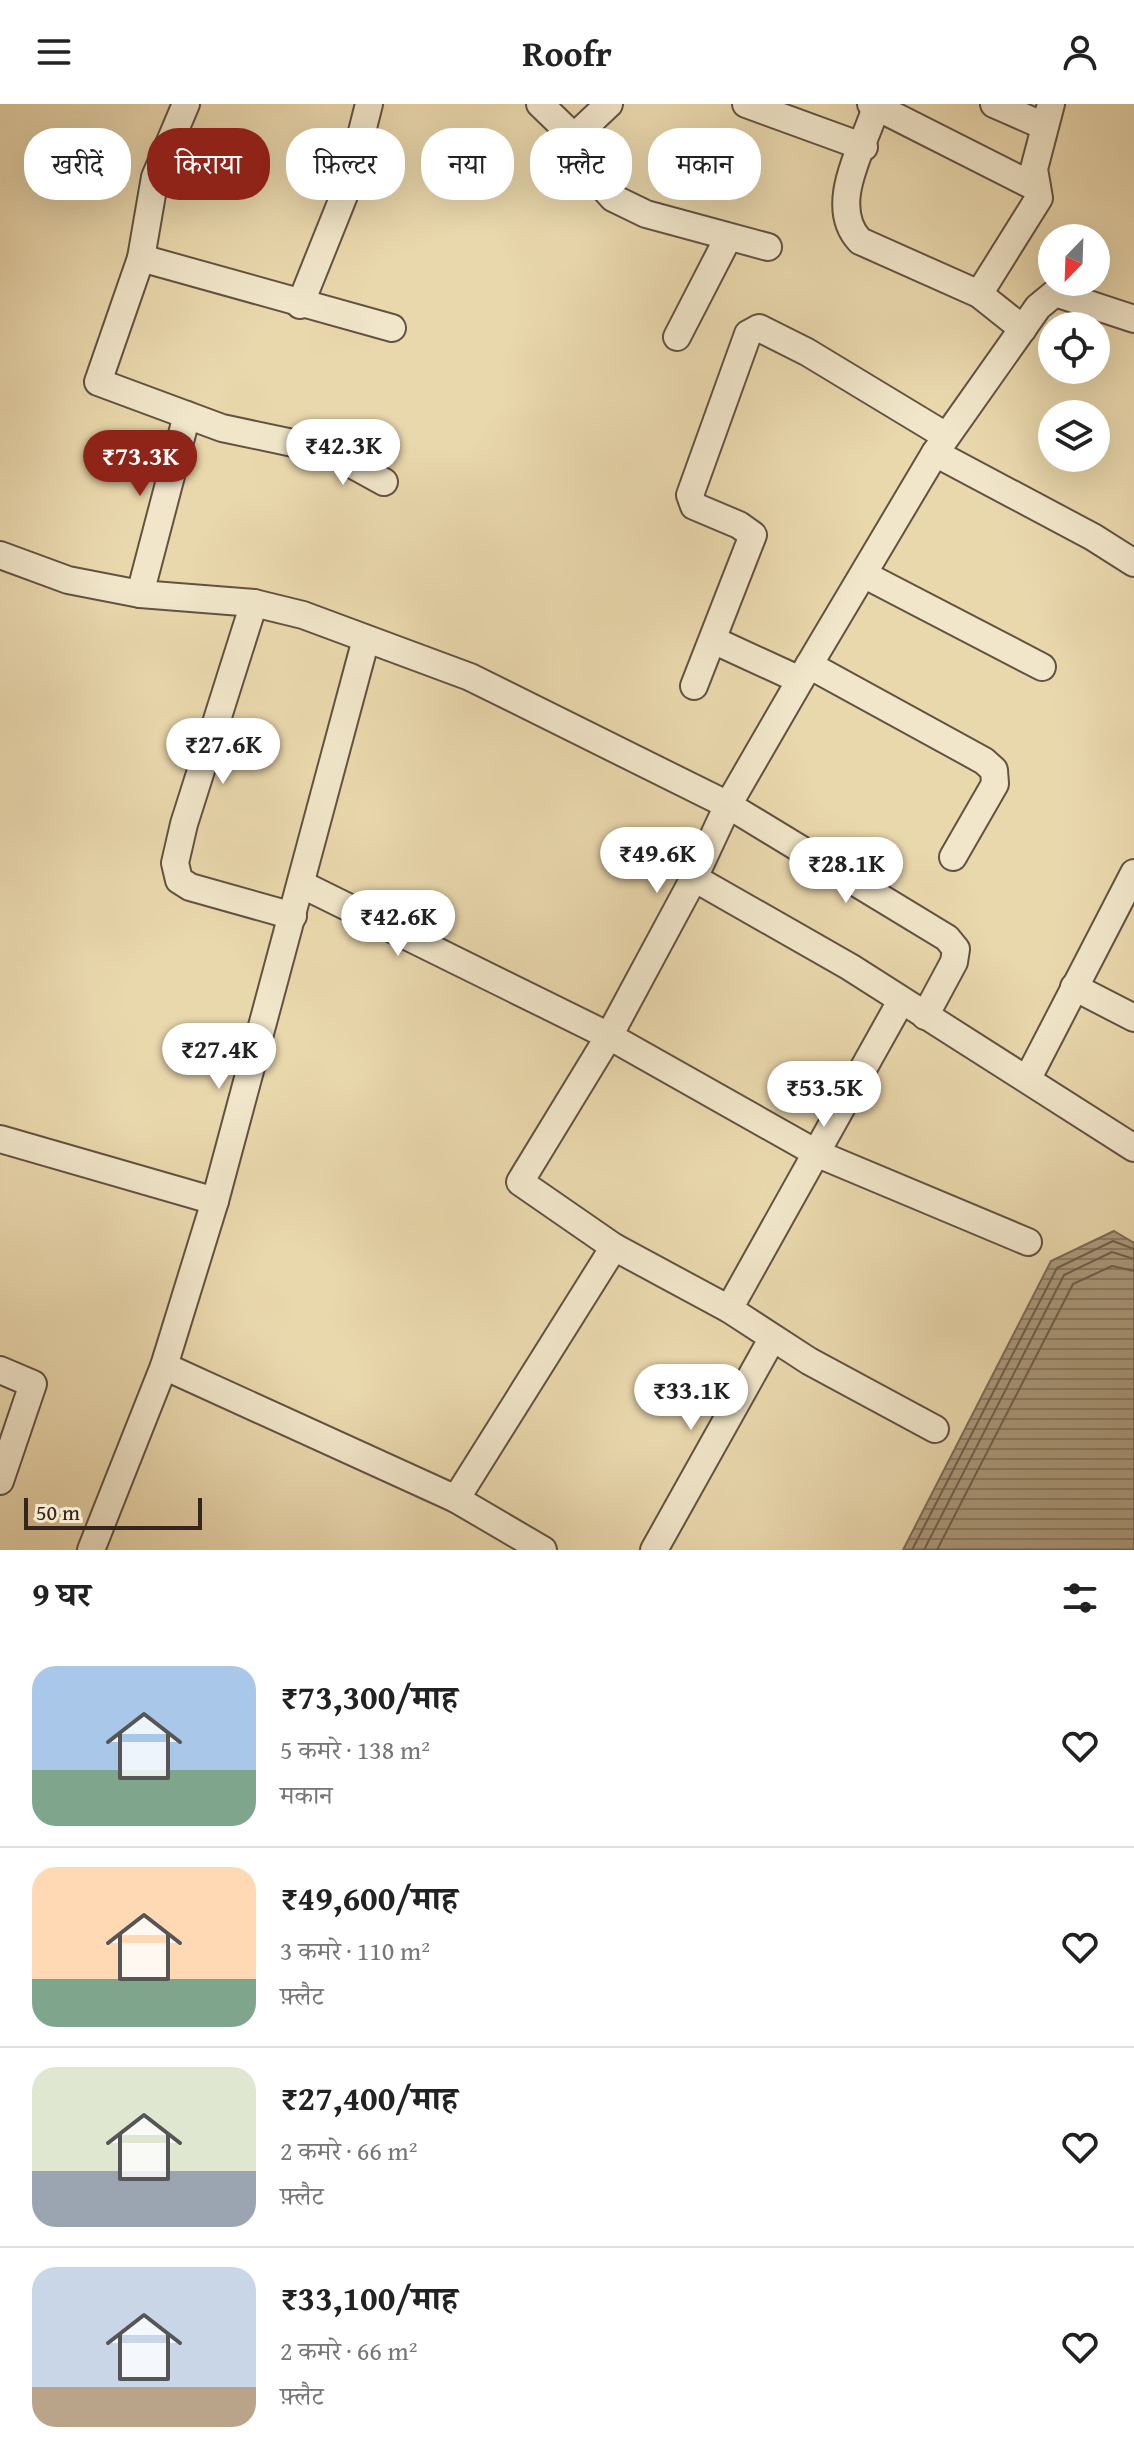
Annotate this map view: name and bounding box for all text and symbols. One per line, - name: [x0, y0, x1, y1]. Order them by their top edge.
- text: Roofr: [522, 26, 612, 79]
- icon: menu: [32, 30, 76, 74]
- icon: person: [1058, 30, 1102, 74]
- chip: खरीदें: [24, 128, 131, 200]
- chip: किराया: [147, 128, 270, 200]
- chip: फ़िल्टर: [286, 128, 405, 200]
- chip: नया: [421, 128, 514, 200]
- chip: फ़्लैट: [530, 128, 632, 200]
- chip: मकान: [648, 128, 761, 200]
- north arrow: [1038, 224, 1110, 296]
- map controls: [1038, 224, 1110, 472]
- button: locate: [1038, 312, 1110, 384]
- button: layers: [1038, 400, 1110, 472]
- pin: ₹42.3K: [278, 419, 408, 487]
- text: ₹42.3K: [304, 425, 382, 464]
- pin: ₹73.3K: [75, 430, 205, 498]
- text: ₹73.3K: [101, 436, 179, 475]
- pin: ₹27.6K: [158, 718, 288, 786]
- text: ₹27.6K: [184, 724, 262, 763]
- pin: ₹49.6K: [592, 827, 722, 895]
- text: ₹49.6K: [618, 833, 696, 872]
- pin: ₹28.1K: [781, 837, 911, 905]
- text: ₹28.1K: [807, 843, 885, 882]
- pin: ₹42.6K: [333, 890, 463, 958]
- text: ₹42.6K: [359, 896, 437, 935]
- pin: ₹27.4K: [154, 1023, 284, 1091]
- text: ₹27.4K: [180, 1029, 258, 1068]
- pin: ₹53.5K: [759, 1061, 889, 1129]
- text: ₹53.5K: [785, 1067, 863, 1106]
- pin: ₹33.1K: [626, 1364, 756, 1432]
- text: ₹33.1K: [652, 1370, 730, 1409]
- scale bar: [24, 1494, 202, 1530]
- text: 50 m: [36, 1496, 80, 1528]
- text: 9 घर: [32, 1569, 91, 1618]
- icon: filters: [1058, 1576, 1102, 1620]
- text: ₹73,300/माह: [280, 1672, 458, 1721]
- icon: home: [96, 1698, 192, 1794]
- icon: heart: [1058, 1724, 1102, 1768]
- text: 5 कमरे · 138 m²: [280, 1730, 430, 1769]
- text: मकान: [280, 1775, 333, 1814]
- text: ₹49,600/माह: [280, 1873, 458, 1922]
- icon: home: [96, 1899, 192, 1995]
- icon: heart: [1058, 1925, 1102, 1969]
- text: 3 कमरे · 110 m²: [280, 1931, 430, 1970]
- text: फ़्लैट: [280, 1976, 323, 2015]
- text: ₹27,400/माह: [280, 2073, 458, 2122]
- icon: home: [96, 2099, 192, 2195]
- icon: heart: [1058, 2125, 1102, 2169]
- text: 2 कमरे · 66 m²: [280, 2131, 417, 2170]
- text: फ़्लैट: [280, 2176, 323, 2215]
- text: ₹33,100/माह: [280, 2273, 458, 2322]
- icon: home: [96, 2299, 192, 2395]
- icon: heart: [1058, 2325, 1102, 2369]
- text: 2 कमरे · 66 m²: [280, 2331, 417, 2370]
- text: फ़्लैट: [280, 2376, 323, 2415]

